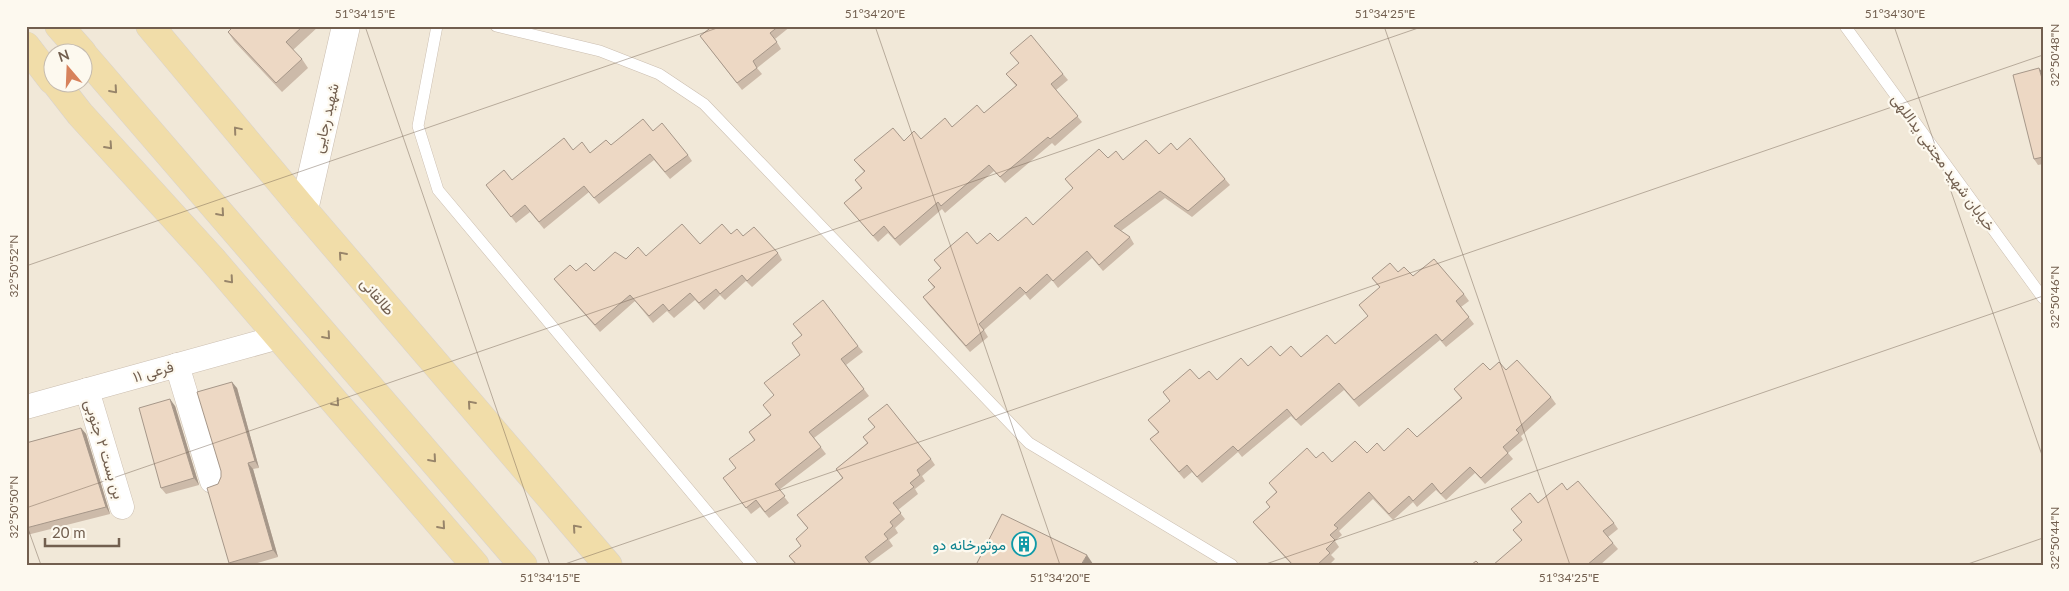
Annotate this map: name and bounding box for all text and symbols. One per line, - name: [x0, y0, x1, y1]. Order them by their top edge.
- text: 51°34'15"E: [335, 6, 395, 21]
- text: 51°34'20"E: [845, 6, 905, 21]
- text: 51°34'25"E: [1355, 6, 1415, 21]
- text: 51°34'30"E: [1865, 6, 1925, 21]
- text: 32°50'48"N: [2047, 24, 2062, 86]
- north arrow: [42, 42, 92, 92]
- text: N: [56, 45, 71, 65]
- street label: شهید رجایی: [308, 81, 344, 155]
- one-way arrow: [109, 84, 118, 93]
- street label: خیابان شهید مجتبی یداللهی: [1887, 90, 2000, 235]
- one-way arrow: [234, 127, 243, 136]
- one-way arrow: [103, 141, 112, 150]
- one-way arrow: [215, 207, 224, 216]
- text: 32°50'52"N: [6, 235, 21, 297]
- one-way arrow: [339, 251, 348, 260]
- text: 32°50'46"N: [2047, 266, 2062, 328]
- one-way arrow: [224, 274, 233, 283]
- street label: طالقانی: [355, 274, 399, 320]
- one-way arrow: [321, 330, 330, 339]
- street label: فرعی ۱۱: [131, 357, 176, 387]
- street label: بن بست ۲ جنوبی: [79, 397, 129, 501]
- one-way arrow: [330, 397, 339, 406]
- one-way arrow: [467, 401, 476, 410]
- one-way arrow: [427, 453, 436, 462]
- text: 32°50'50"N: [6, 476, 21, 538]
- text: 32°50'44"N: [2047, 507, 2062, 569]
- scale bar: [45, 516, 119, 548]
- one-way arrow: [436, 520, 445, 529]
- text: 20 m: [52, 523, 86, 541]
- one-way arrow: [573, 524, 582, 533]
- building icon: موتورخانه دو: [1011, 531, 1037, 557]
- place label: موتورخانه دو: [932, 535, 1006, 554]
- text: 51°34'15"E: [520, 570, 580, 585]
- text: 51°34'20"E: [1030, 570, 1090, 585]
- text: 51°34'25"E: [1539, 570, 1599, 585]

